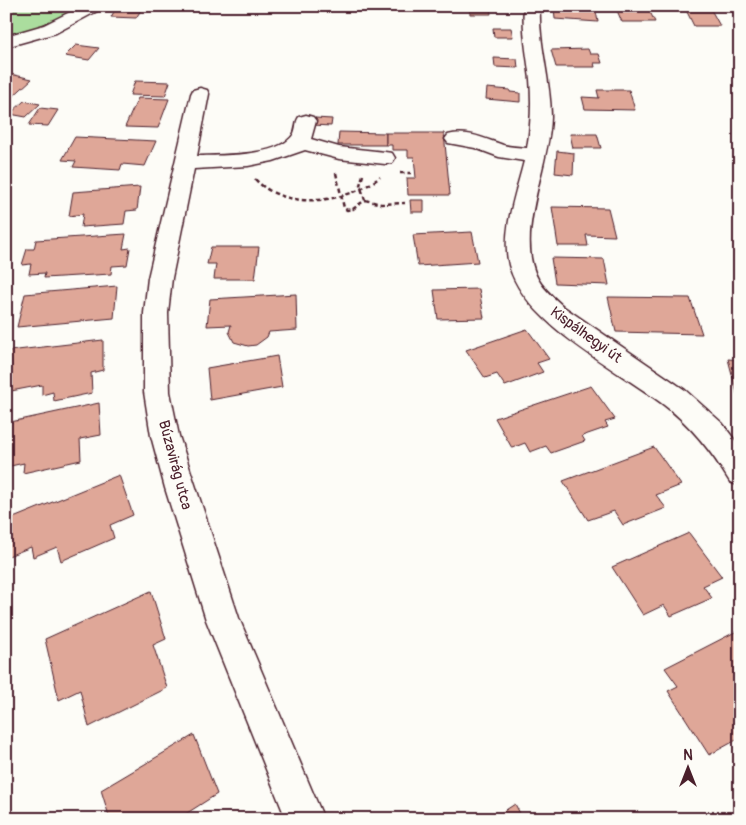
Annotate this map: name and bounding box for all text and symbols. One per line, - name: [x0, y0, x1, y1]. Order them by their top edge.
- street label: Kispálhegyi út: [546, 303, 626, 368]
- street label: Búzavirág utca: [154, 418, 196, 512]
- north arrow: [664, 742, 714, 792]
- text: N: [683, 747, 693, 764]

